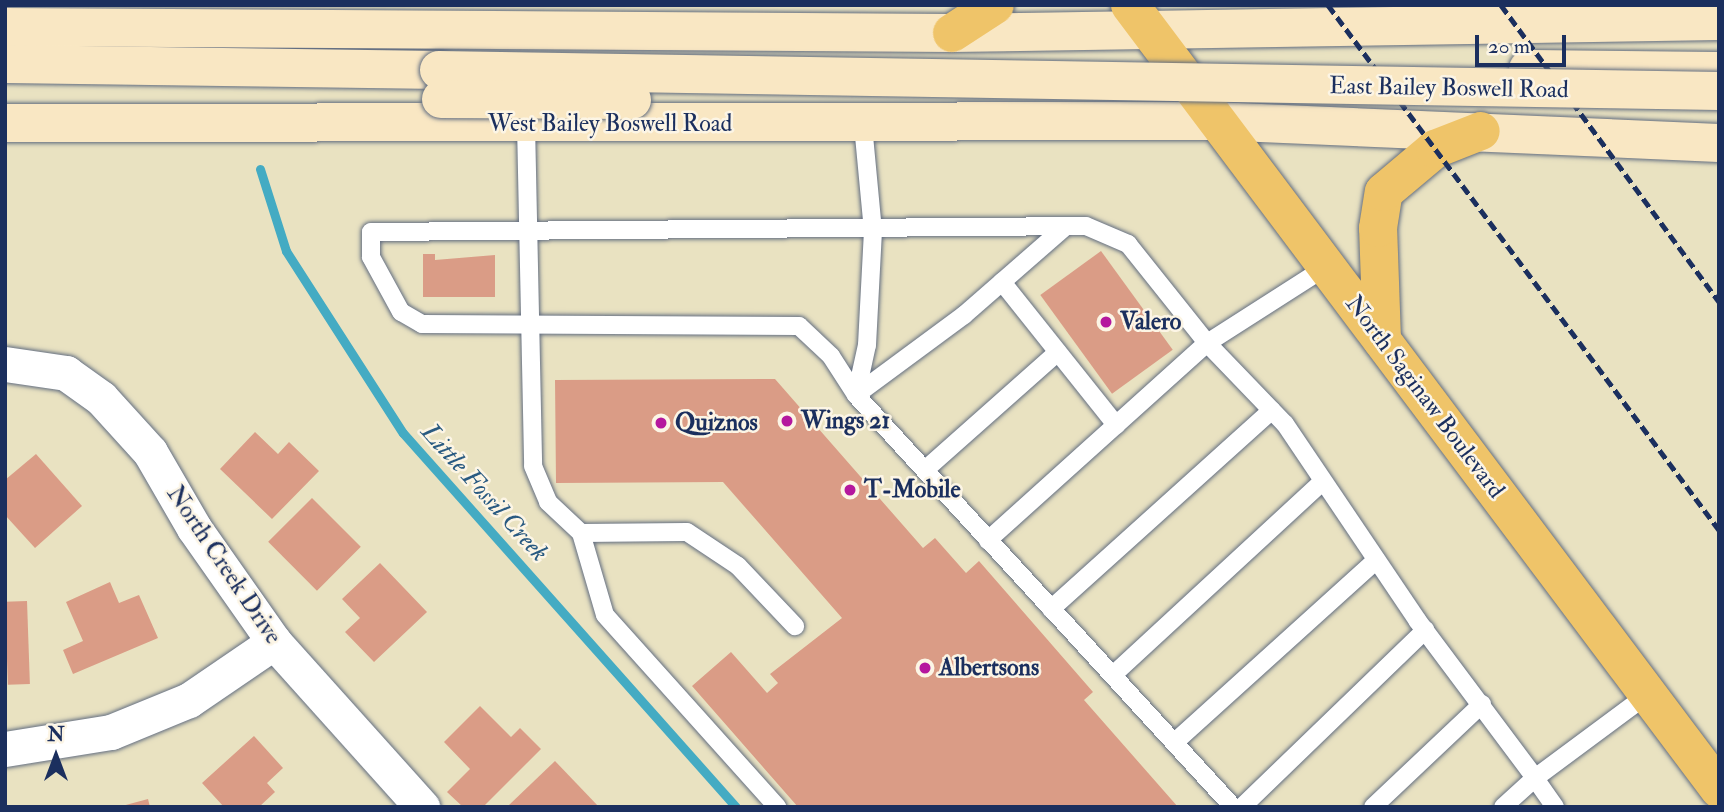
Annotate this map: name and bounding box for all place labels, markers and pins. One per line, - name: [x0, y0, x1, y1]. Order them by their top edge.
- place label: Valero: [1120, 308, 1181, 336]
- marker: Valero: [1098, 314, 1114, 330]
- place label: Wings 21: [801, 407, 890, 435]
- place label: Quiznos: [675, 409, 758, 437]
- marker: Wings 21: [779, 413, 795, 429]
- marker: Quiznos: [653, 415, 669, 431]
- place label: T-Mobile: [864, 476, 960, 504]
- marker: T-Mobile: [842, 482, 858, 498]
- place label: Albertsons: [939, 654, 1039, 682]
- marker: Albertsons: [917, 660, 933, 676]

